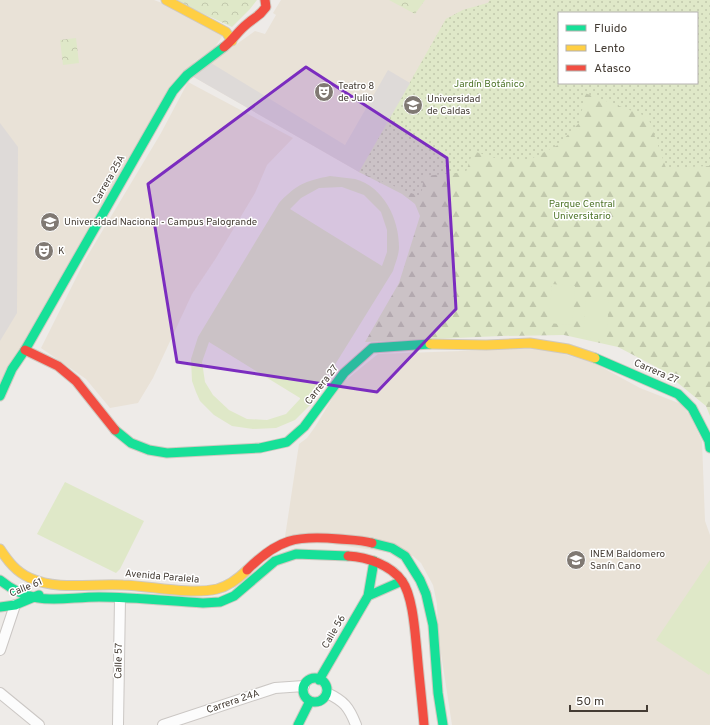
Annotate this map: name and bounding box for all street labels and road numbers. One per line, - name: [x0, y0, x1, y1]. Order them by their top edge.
- street label: Carrera 25A: [90, 153, 128, 207]
- street label: Carrera 27: [632, 357, 680, 387]
- street label: Carrera 27: [302, 362, 342, 408]
- street label: Avenida Paralela: [124, 567, 200, 587]
- street label: Calle 61: [8, 576, 44, 600]
- street label: Calle 56: [319, 613, 349, 651]
- street label: Calle 57: [112, 643, 126, 679]
- street label: Carrera 24A: [205, 687, 261, 717]

